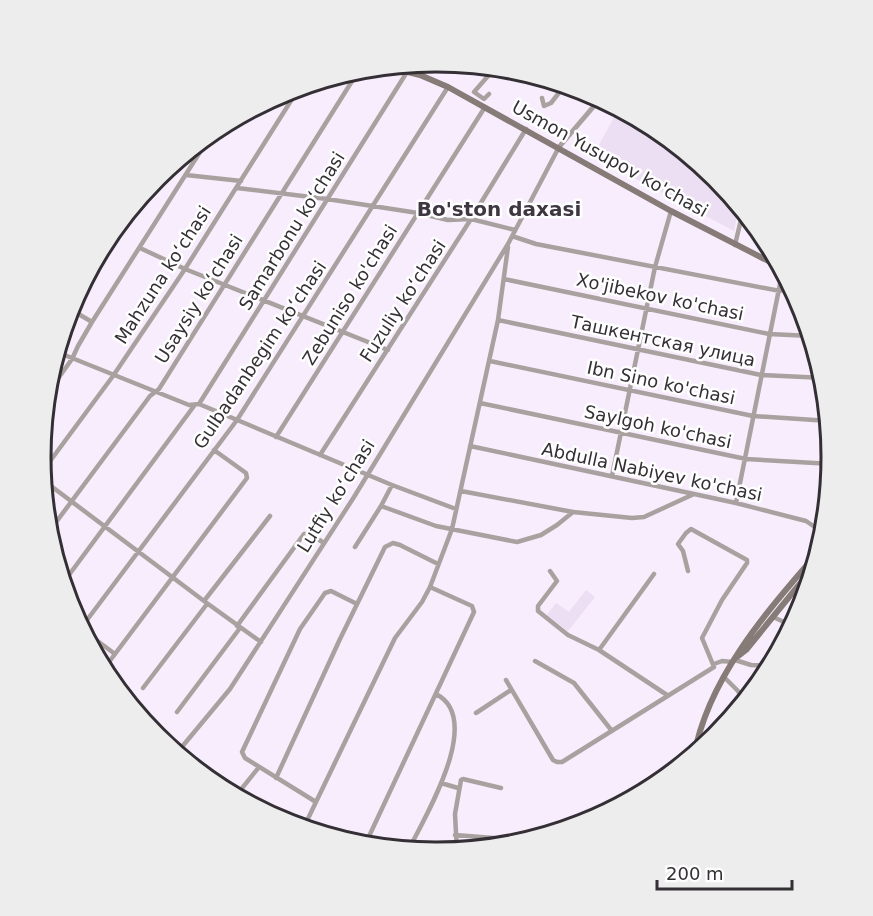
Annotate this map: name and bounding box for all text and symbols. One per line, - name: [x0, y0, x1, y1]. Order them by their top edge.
- street label: Usmon Yusupov ko'chasi: [509, 96, 712, 221]
- street label: Samarbonu koʻchasi: [234, 148, 349, 314]
- district label: Bo'ston daxasi: [417, 197, 581, 221]
- street label: Mahzuna koʻchasi: [110, 202, 215, 348]
- street label: Zebuniso ko'chasi: [298, 221, 401, 369]
- street label: Usaysiy koʻchasi: [150, 230, 247, 367]
- street label: Fuzuliy koʻchasi: [355, 236, 450, 366]
- street label: Gulbadanbegim koʻchasi: [189, 257, 330, 453]
- street label: Xo'jibekov ko'chasi: [575, 269, 746, 324]
- street label: Ташкентская улица: [568, 310, 757, 370]
- street label: Ibn Sino ko'chasi: [585, 357, 737, 408]
- street label: Saylgoh ko'chasi: [582, 401, 734, 452]
- street label: Lutfiy koʻchasi: [292, 435, 379, 556]
- street label: Abdulla Nabiyev ko'chasi: [540, 438, 764, 505]
- scale bar: [657, 853, 792, 891]
- text: 200 m: [666, 863, 724, 884]

